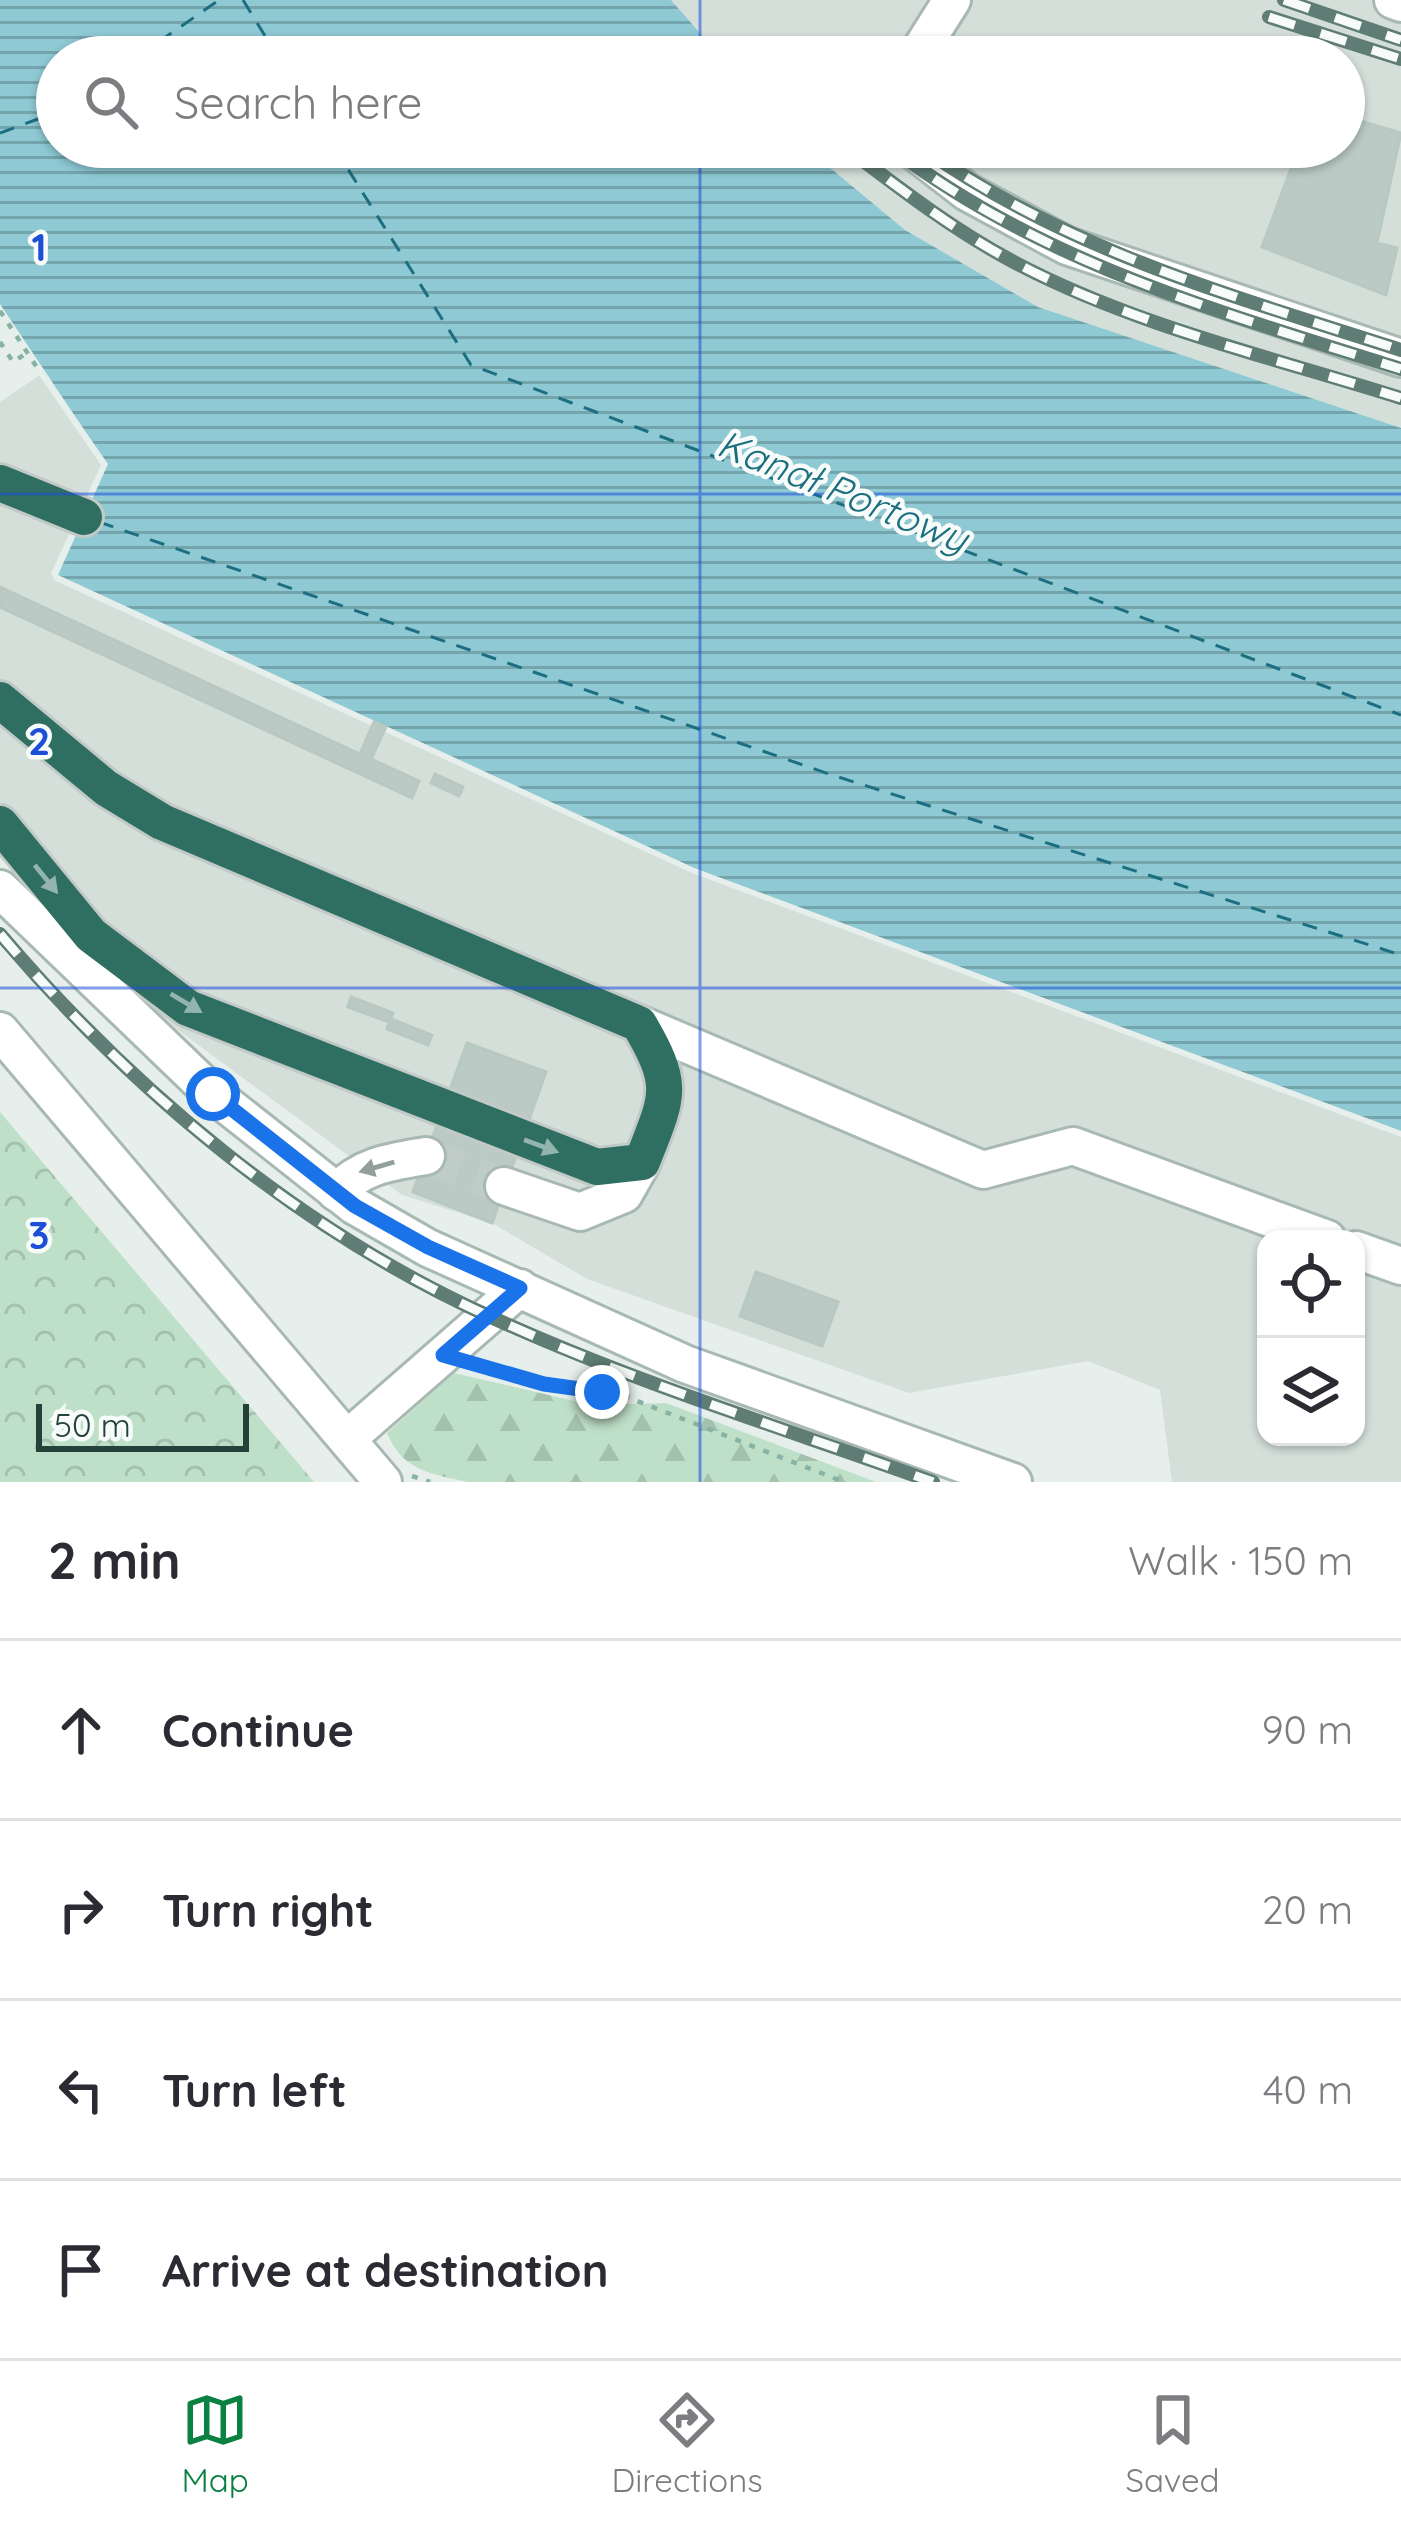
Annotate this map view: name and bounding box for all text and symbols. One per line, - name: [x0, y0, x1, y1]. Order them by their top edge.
- search box: [36, 36, 1365, 168]
- icon: search: [78, 69, 144, 135]
- text: Search here: [174, 74, 422, 130]
- text: 1: [31, 222, 47, 271]
- water label: Kanał Portowy: [711, 418, 977, 564]
- text: 2: [28, 716, 50, 765]
- one-way arrow: [33, 863, 58, 894]
- one-way arrow: [169, 992, 203, 1013]
- route start: [186, 1067, 240, 1121]
- one-way arrow: [523, 1138, 559, 1157]
- one-way arrow: [358, 1158, 395, 1177]
- text: 3: [29, 1210, 49, 1259]
- map controls: [1257, 1230, 1365, 1446]
- button: locate: [1257, 1230, 1365, 1338]
- button: layers: [1257, 1338, 1365, 1446]
- route end: [575, 1365, 629, 1419]
- scale bar: [36, 1398, 249, 1451]
- text: 50 m: [54, 1404, 131, 1445]
- text: 2 min: [48, 1528, 181, 1592]
- text: Walk · 150 m: [1128, 1536, 1353, 1585]
- icon: ahead: [48, 1697, 114, 1763]
- text: Continue: [162, 1702, 354, 1758]
- text: 90 m: [1262, 1705, 1353, 1754]
- icon: right: [48, 1877, 114, 1943]
- text: Turn right: [162, 1882, 374, 1938]
- text: 20 m: [1262, 1885, 1353, 1934]
- icon: left: [48, 2057, 114, 2123]
- text: Turn left: [162, 2062, 347, 2118]
- text: 40 m: [1263, 2065, 1353, 2114]
- icon: arrive: [48, 2237, 114, 2303]
- text: Arrive at destination: [162, 2242, 608, 2298]
- tab: Map: [181, 2387, 249, 2500]
- tab: Directions: [611, 2387, 763, 2500]
- tab: Saved: [1126, 2387, 1220, 2500]

